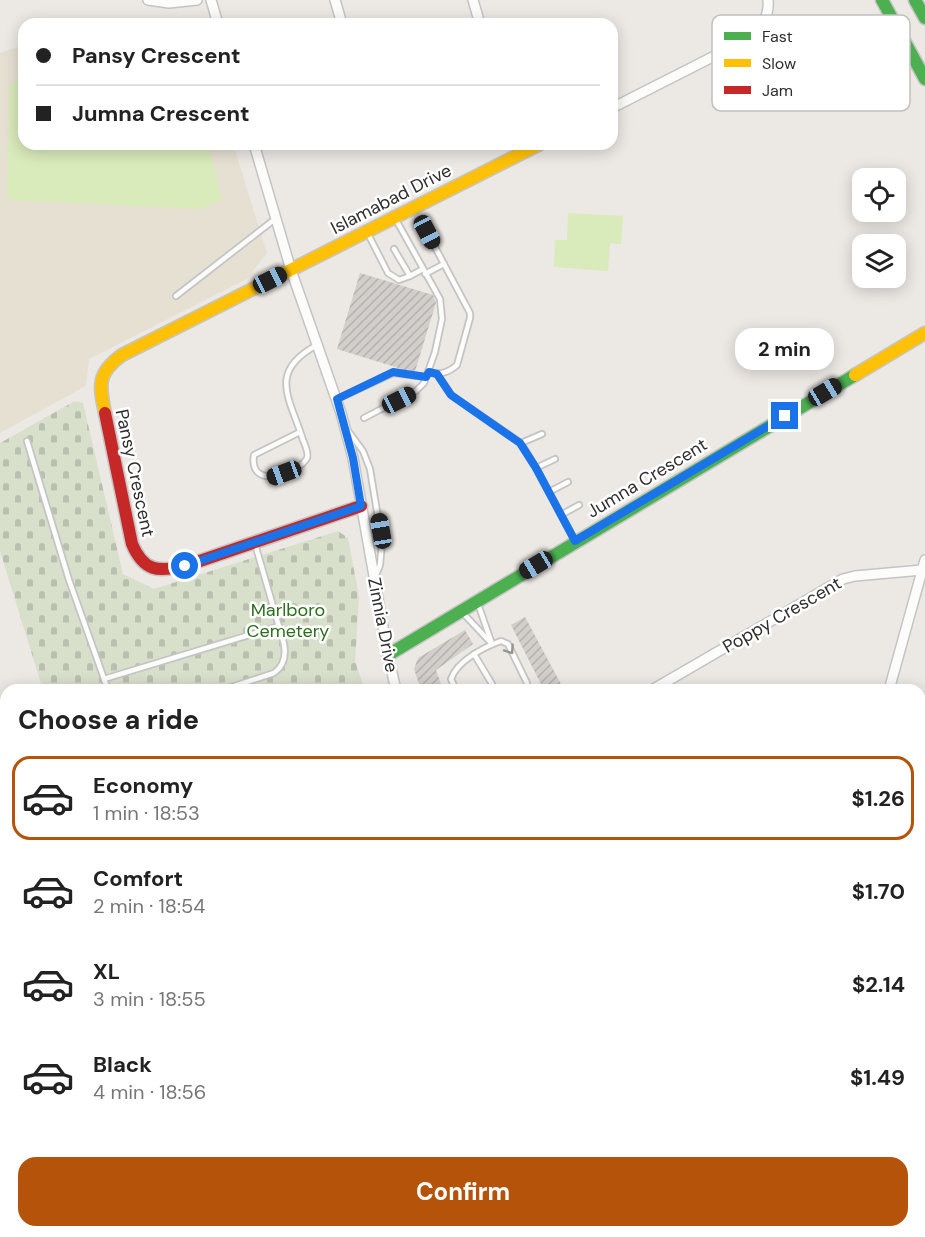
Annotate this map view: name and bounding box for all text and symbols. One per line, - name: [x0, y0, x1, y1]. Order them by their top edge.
- legend: [712, 15, 910, 111]
- text: Fast: [762, 26, 793, 47]
- text: Pansy Crescent: [72, 41, 241, 70]
- text: Slow: [762, 53, 796, 74]
- text: Jam: [762, 80, 793, 101]
- text: Jumna Crescent: [72, 99, 250, 128]
- street label: Islamabad Drive: [326, 158, 456, 240]
- map controls: [852, 168, 906, 288]
- button: locate: [852, 168, 906, 222]
- car: [411, 212, 443, 252]
- button: layers: [852, 234, 906, 288]
- car: [250, 264, 290, 296]
- callout: 2 min: [736, 329, 834, 371]
- text: 2 min: [758, 336, 811, 362]
- car: [805, 375, 845, 409]
- car: [379, 384, 419, 416]
- route end: [771, 402, 798, 429]
- street label: Pansy Crescent: [110, 407, 160, 539]
- street label: Jumna Crescent: [582, 433, 712, 523]
- car: [264, 458, 304, 488]
- car: [369, 512, 393, 550]
- car: [516, 548, 556, 582]
- route start: [171, 552, 198, 579]
- street label: Poppy Crescent: [718, 571, 846, 659]
- street label: Zinnia Drive: [362, 575, 404, 675]
- park label: Marlboro Cemetery: [247, 598, 329, 643]
- one-way arrow: [502, 644, 513, 655]
- text: Choose a ride: [18, 702, 199, 737]
- icon: car: [21, 771, 75, 825]
- text: Economy: [93, 771, 193, 800]
- text: $1.26: [852, 784, 905, 813]
- text: 1 min · 18:53: [93, 800, 200, 826]
- icon: car: [21, 864, 75, 918]
- text: Comfort: [93, 864, 183, 893]
- text: $1.70: [852, 877, 905, 906]
- text: 2 min · 18:54: [93, 893, 205, 919]
- icon: car: [21, 957, 75, 1011]
- text: XL: [93, 957, 120, 986]
- text: $2.14: [852, 970, 905, 999]
- text: 3 min · 18:55: [93, 986, 206, 1012]
- icon: car: [21, 1050, 75, 1104]
- text: Black: [93, 1050, 152, 1079]
- text: $1.49: [850, 1063, 905, 1092]
- text: 4 min · 18:56: [93, 1079, 206, 1105]
- button: Confirm: [18, 1157, 908, 1226]

